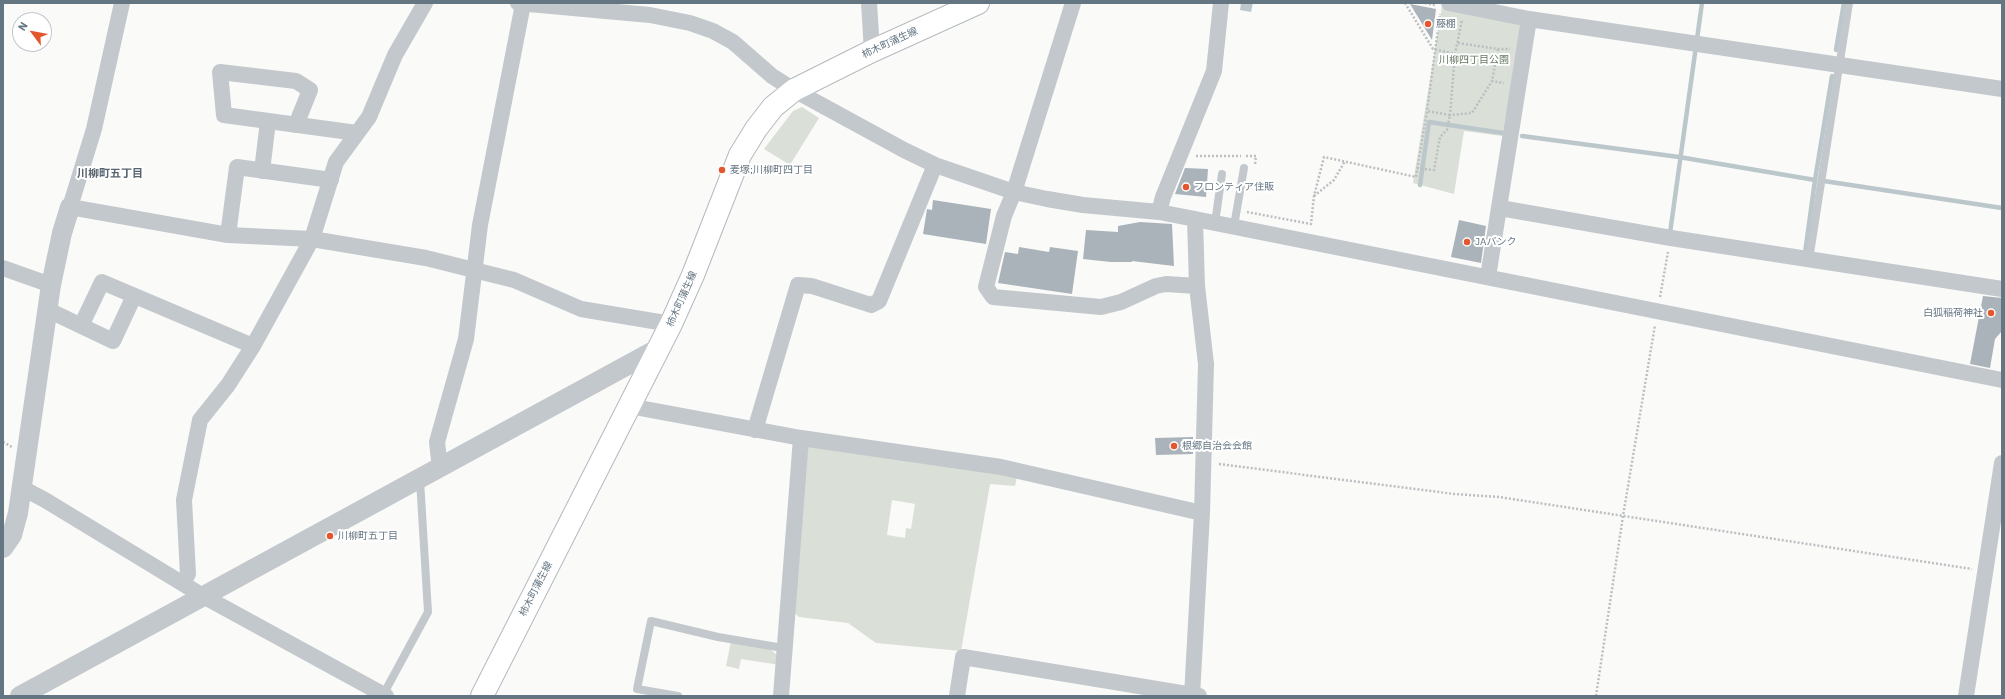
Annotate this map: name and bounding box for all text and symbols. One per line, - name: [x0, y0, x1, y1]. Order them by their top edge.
- north arrow: [12, 12, 52, 52]
- place label: 藤棚: [1436, 18, 1456, 30]
- text: N: [15, 19, 31, 33]
- marker: 藤棚: [1423, 19, 1433, 29]
- street label: 柿木町蒲生線: [860, 25, 920, 61]
- park label: 川柳四丁目公園: [1439, 54, 1509, 66]
- place label: 麦塚;川柳町四丁目: [730, 164, 813, 176]
- marker: 麦塚;川柳町四丁目: [717, 165, 727, 175]
- district label: 川柳町五丁目: [77, 167, 143, 181]
- place label: フロンティア住販: [1194, 181, 1274, 193]
- marker: フロンティア住販: [1181, 182, 1191, 192]
- place label: JAバンク: [1475, 236, 1516, 248]
- marker: JAバンク: [1462, 237, 1472, 247]
- street label: 柿木町蒲生線: [664, 269, 700, 329]
- place label: 白狐稲荷神社: [1923, 307, 1983, 319]
- marker: 白狐稲荷神社: [1986, 308, 1996, 318]
- place label: 根郷自治会会館: [1182, 440, 1252, 452]
- marker: 根郷自治会会館: [1169, 441, 1179, 451]
- place label: 川柳町五丁目: [338, 530, 398, 542]
- marker: 川柳町五丁目: [325, 531, 335, 541]
- street label: 柿木町蒲生線: [517, 560, 555, 618]

